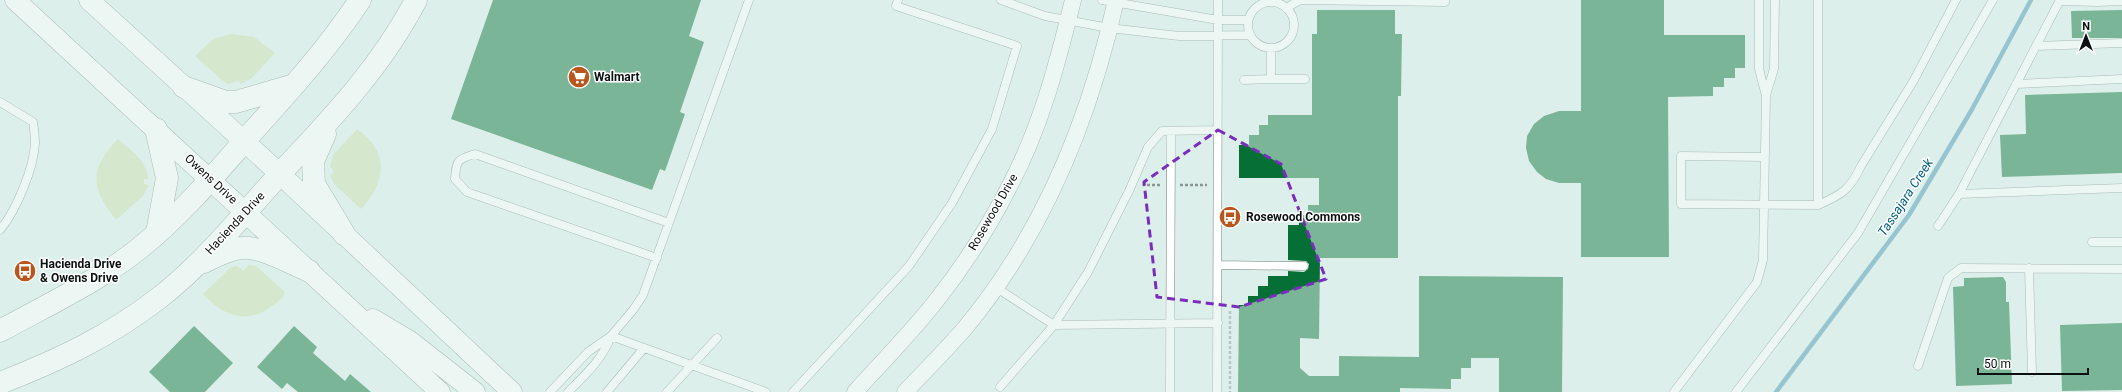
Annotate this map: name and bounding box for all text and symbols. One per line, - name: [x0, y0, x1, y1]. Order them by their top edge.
- north arrow: [2066, 16, 2106, 56]
- text: N: [2082, 20, 2090, 33]
- supermarket icon: Walmart: [566, 64, 592, 90]
- place label: Walmart: [594, 70, 639, 84]
- street label: Owens Drive: [182, 151, 240, 207]
- water label: Tassajara Creek: [1875, 155, 1936, 239]
- street label: Rosewood Drive: [965, 171, 1021, 253]
- street label: Hacienda Drive: [202, 189, 268, 257]
- bus stop icon: Rosewood Commons: [1217, 204, 1243, 230]
- place label: Rosewood Commons: [1246, 210, 1360, 224]
- place label: Hacienda Drive & Owens Drive: [40, 257, 122, 285]
- bus stop icon: Hacienda Drive & Owens Drive: [12, 258, 38, 284]
- scale bar: [1978, 350, 2088, 376]
- text: 50 m: [1984, 357, 2011, 371]

